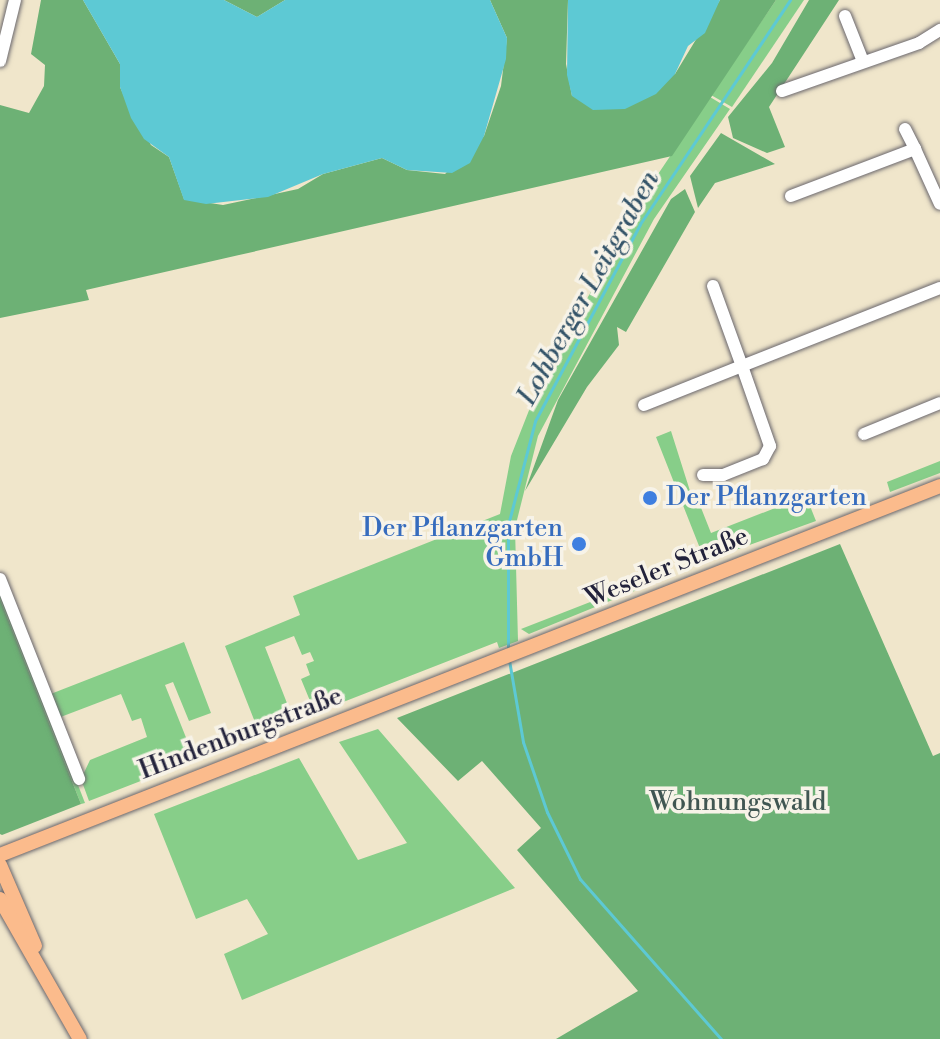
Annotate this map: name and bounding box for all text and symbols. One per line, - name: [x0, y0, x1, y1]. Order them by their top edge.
- water label: Lohberger Leitgraben: [511, 165, 667, 411]
- place label: Der Pflanzgarten: [666, 482, 867, 514]
- marker: Der Pflanzgarten: [641, 489, 659, 507]
- place label: Der Pflanzgarten GmbH: [362, 513, 563, 574]
- street label: Weseler Straße: [581, 521, 753, 615]
- marker: Der Pflanzgarten GmbH: [570, 535, 588, 553]
- street label: Hindenburgstraße: [135, 681, 347, 787]
- park label: Wohnungswald: [650, 787, 826, 819]

